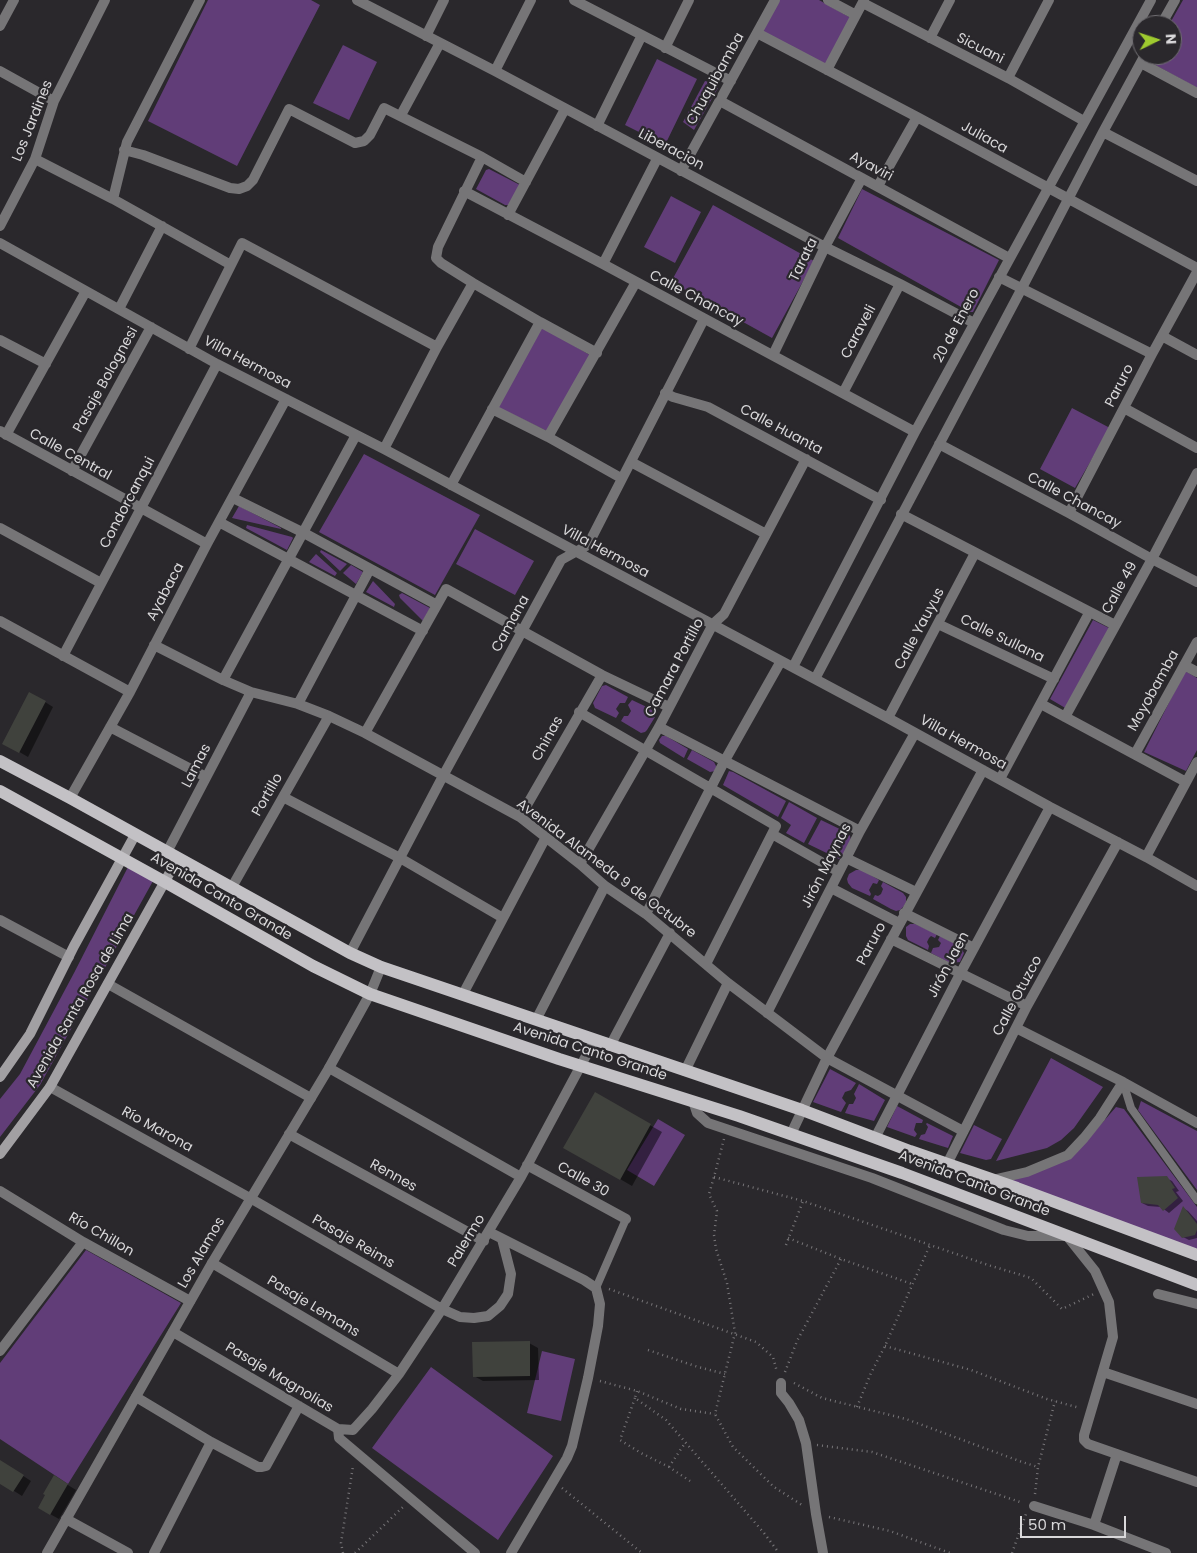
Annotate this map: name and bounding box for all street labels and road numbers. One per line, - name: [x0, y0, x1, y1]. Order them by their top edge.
- street label: Chuquibamba: [684, 30, 748, 128]
- street label: Sicuani: [953, 30, 1007, 68]
- street label: Los Jardines: [9, 78, 57, 164]
- street label: Juliaca: [958, 118, 1010, 158]
- street label: Liberacion: [635, 126, 707, 174]
- street label: Ayaviri: [846, 149, 896, 185]
- street label: Tarata: [786, 236, 822, 284]
- street label: Calle Chancay: [646, 267, 746, 331]
- street label: 20 de Enero: [930, 286, 984, 366]
- street label: Caraveli: [838, 302, 880, 362]
- street label: Pasaje Bolognesi: [70, 324, 142, 436]
- street label: Villa Hermosa: [200, 333, 294, 393]
- street label: Paruro: [1102, 362, 1138, 410]
- street label: Calle Huanta: [737, 401, 825, 459]
- street label: Calle Central: [26, 426, 114, 484]
- street label: Condorcanqui: [97, 454, 159, 552]
- street label: Calle Chancay: [1024, 469, 1124, 533]
- street label: Villa Hermosa: [558, 522, 652, 582]
- street label: Calle 49: [1099, 559, 1141, 617]
- street label: Ayabaca: [144, 560, 188, 624]
- street label: Calle Yauyus: [891, 585, 949, 673]
- street label: Camana: [488, 593, 534, 655]
- street label: Calle Sullana: [957, 611, 1047, 667]
- street label: Camara Portillo: [642, 616, 708, 720]
- street label: Moyobamba: [1125, 648, 1183, 734]
- street label: Villa Hermosa: [917, 712, 1009, 774]
- street label: Chinas: [529, 714, 567, 764]
- street label: Lamas: [179, 741, 215, 791]
- street label: Portillo: [249, 771, 287, 819]
- street label: Avenida Alameda 9 de Octubre: [513, 796, 699, 942]
- street label: Jirón Maynas: [798, 821, 856, 911]
- street label: Avenida Canto Grande: [147, 850, 295, 944]
- street label: Avenida Santa Rosa de Lima: [24, 911, 138, 1091]
- street label: Paruro: [854, 920, 890, 968]
- street label: Jirón Jaen: [925, 929, 973, 1001]
- street label: Calle Otuzco: [990, 953, 1046, 1039]
- street label: Avenida Canto Grande: [511, 1019, 669, 1085]
- street label: Río Marona: [118, 1104, 196, 1156]
- street label: Avenida Canto Grande: [896, 1147, 1052, 1221]
- street label: Rennes: [367, 1156, 419, 1196]
- street label: Calle 30: [554, 1159, 612, 1201]
- street label: Río Chillon: [65, 1210, 137, 1260]
- street label: Pasaje Reims: [309, 1212, 397, 1272]
- street label: Palermo: [445, 1212, 489, 1270]
- street label: Los Alamos: [175, 1215, 229, 1291]
- street label: Pasaje Lemans: [264, 1273, 362, 1341]
- street label: Pasaje Magnolias: [222, 1339, 336, 1417]

